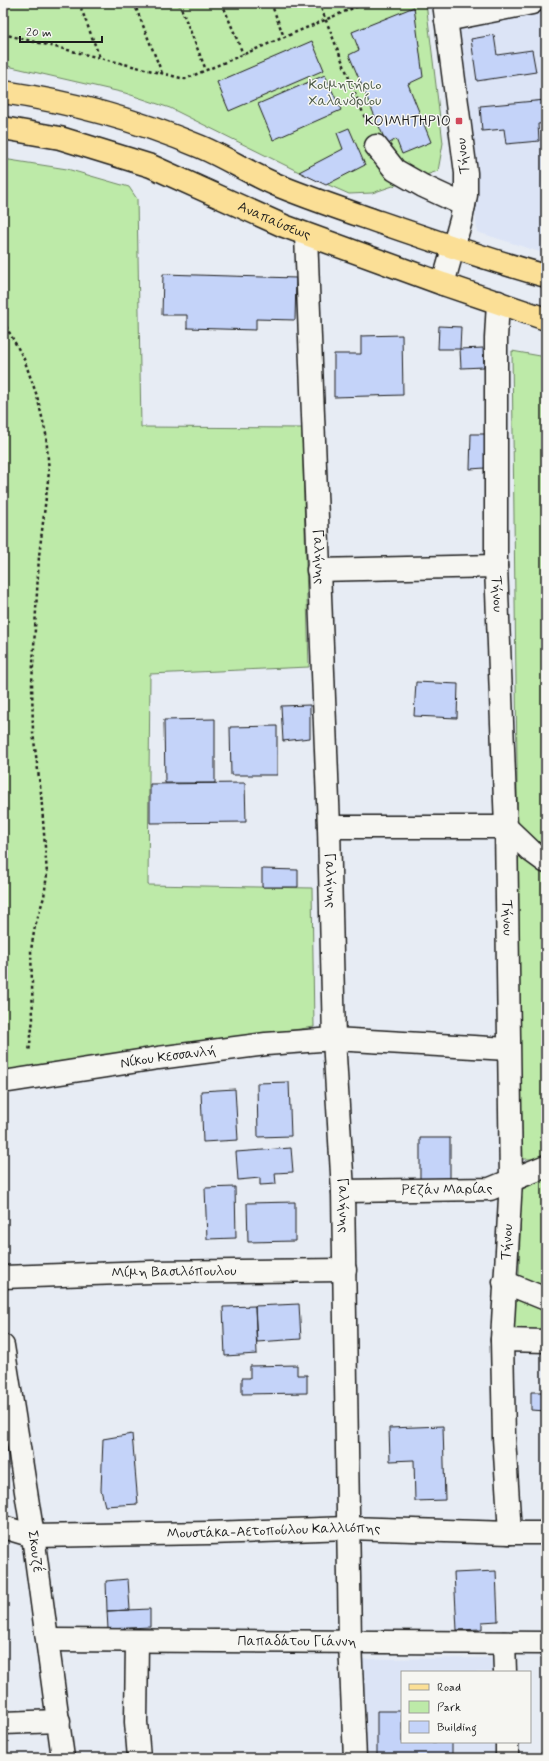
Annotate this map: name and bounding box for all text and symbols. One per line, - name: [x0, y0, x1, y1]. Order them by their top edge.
- scale bar: [20, 18, 102, 44]
- text: 20 m: [26, 25, 52, 41]
- park label: Κοιμητήριο Χαλανδρίου: [309, 76, 381, 110]
- place label: ΚΟΙΜΗΤΗΡΙΟ: [365, 112, 451, 130]
- marker: ΚΟΙΜΗΤΗΡΙΟ: [454, 116, 464, 126]
- street label: Τήνου: [452, 137, 474, 175]
- street label: Αναπαύσεως: [235, 197, 313, 244]
- street label: Γαλήνης: [308, 529, 329, 585]
- street label: Τήνου: [487, 575, 507, 612]
- street label: Γαλήνης: [321, 853, 340, 908]
- street label: Τήνου: [498, 899, 517, 936]
- street label: Νίκου Κεσσανλή: [119, 1042, 217, 1073]
- street label: Γαλήνης: [333, 1177, 353, 1233]
- street label: Ρεζάν Μαρίας: [401, 1180, 493, 1199]
- street label: Τήνου: [497, 1223, 517, 1261]
- street label: Μίμη Βασιλόπουλου: [111, 1262, 237, 1282]
- street label: Μουστάκα-Αετοπούλου Καλλιόπης: [167, 1519, 381, 1543]
- street label: Σκουζέ: [23, 1529, 48, 1574]
- street label: Παπαδάτου Γιάννη: [237, 1632, 357, 1651]
- legend: [401, 1671, 531, 1743]
- text: Road: [437, 1680, 461, 1696]
- text: Park: [437, 1700, 461, 1716]
- text: Building: [437, 1720, 477, 1737]

